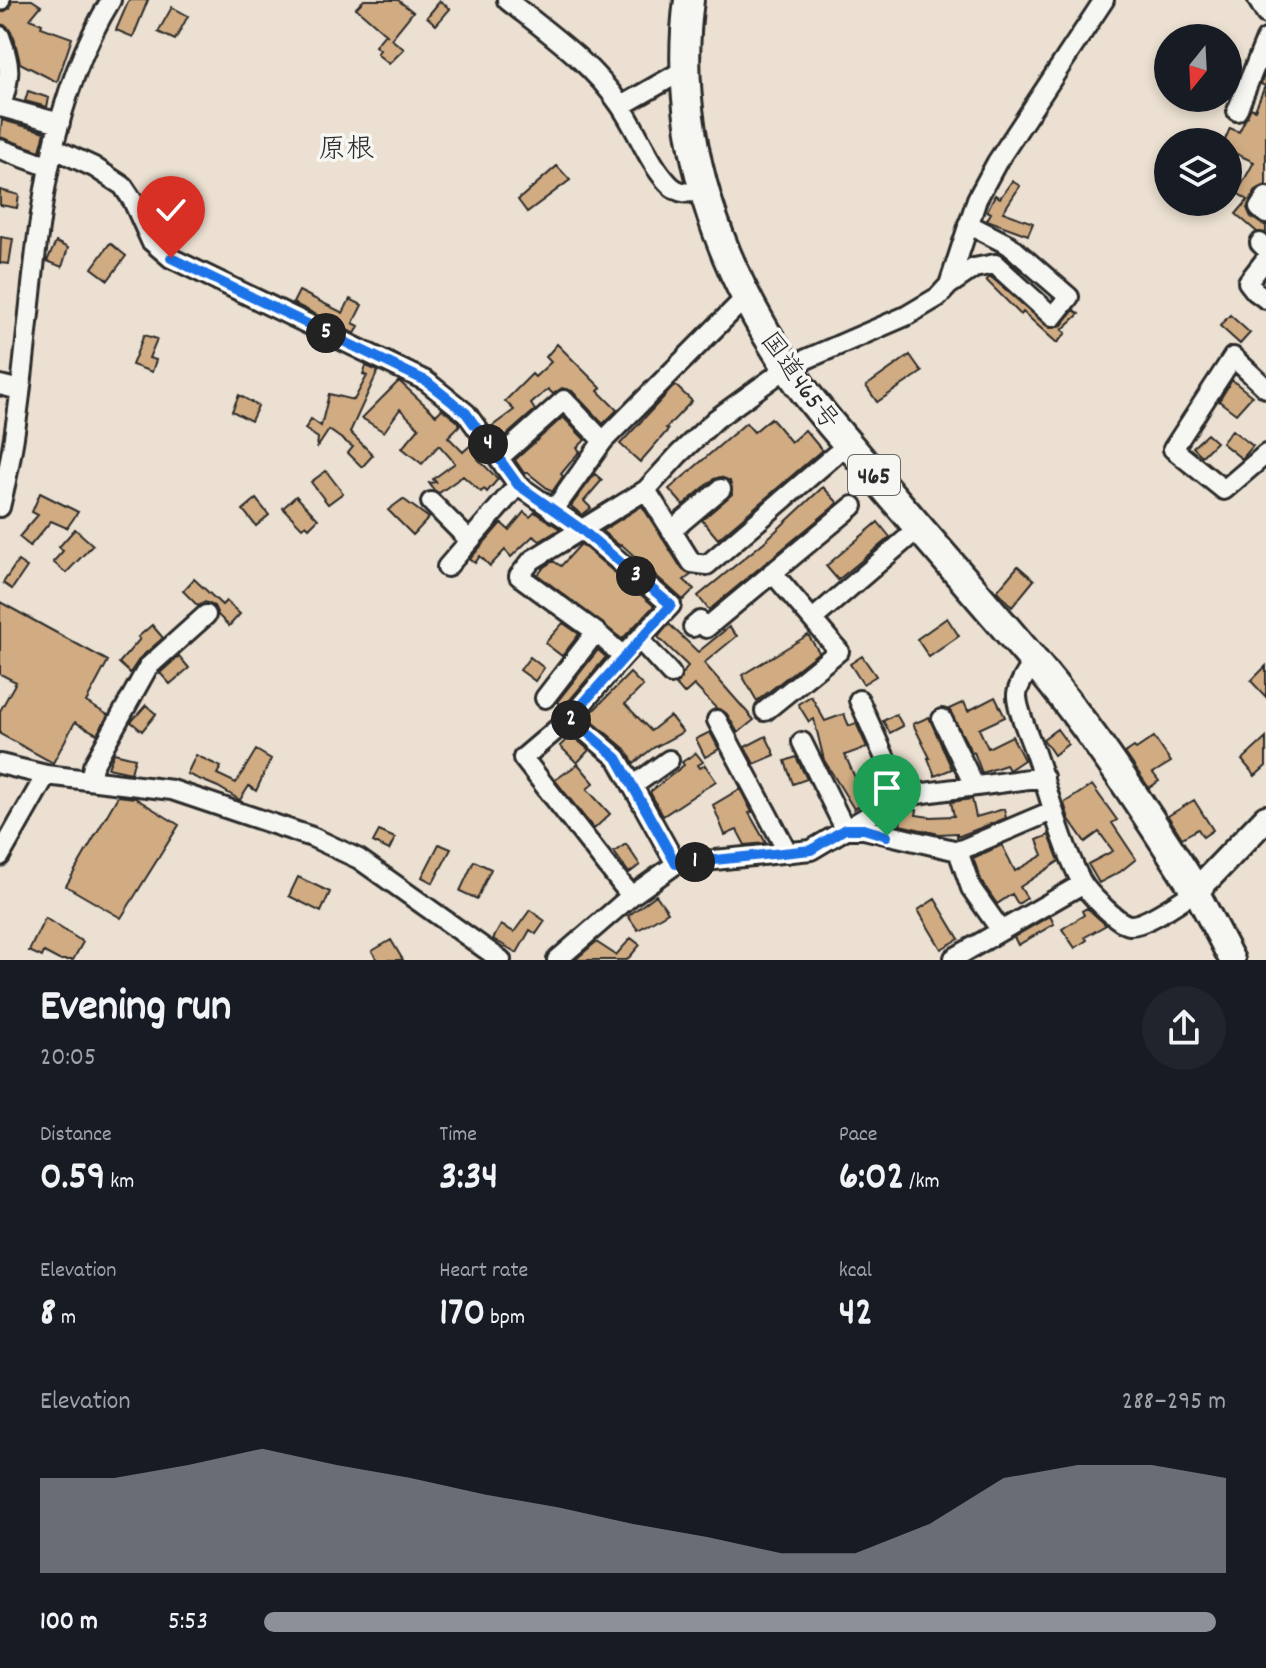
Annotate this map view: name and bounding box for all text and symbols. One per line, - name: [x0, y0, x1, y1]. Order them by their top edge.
- north arrow: [1154, 24, 1242, 112]
- map controls: [1154, 24, 1242, 216]
- button: layers: [1154, 128, 1242, 216]
- district label: 原根: [318, 132, 374, 172]
- pin: [137, 176, 205, 258]
- icon: check: [149, 188, 193, 232]
- pin: 5: [306, 313, 346, 353]
- text: 5: [321, 317, 331, 348]
- street label: 国道465号: [750, 325, 847, 439]
- pin: 4: [468, 424, 508, 464]
- text: 4: [483, 428, 493, 459]
- road number: 465: [848, 455, 900, 495]
- pin: 3: [616, 556, 656, 596]
- text: 3: [631, 560, 641, 591]
- pin: 2: [551, 700, 591, 740]
- text: 2: [566, 704, 576, 735]
- pin: [853, 754, 921, 836]
- icon: arrive: [865, 766, 909, 810]
- pin: 1: [675, 842, 715, 882]
- text: 1: [693, 846, 697, 877]
- text: Evening run: [40, 978, 231, 1041]
- button: share: [1142, 986, 1226, 1070]
- text: 20:05: [40, 1040, 96, 1077]
- text: Distance: [40, 1120, 112, 1151]
- text: Time: [439, 1120, 477, 1151]
- text: Pace: [839, 1120, 878, 1151]
- text: 0.59: [40, 1151, 105, 1208]
- text: 3:34: [439, 1151, 498, 1208]
- text: 6:02: [839, 1151, 904, 1208]
- text: km: [105, 1167, 134, 1198]
- text: /km: [904, 1167, 940, 1198]
- text: Elevation: [40, 1256, 117, 1287]
- text: Heart rate: [439, 1256, 528, 1287]
- text: kcal: [839, 1256, 872, 1287]
- text: 8: [40, 1287, 56, 1344]
- text: 170: [439, 1287, 485, 1344]
- text: 42: [839, 1287, 873, 1344]
- text: m: [56, 1303, 76, 1334]
- text: bpm: [485, 1303, 525, 1334]
- text: Elevation: [40, 1384, 130, 1421]
- text: 288–295 m: [1122, 1384, 1226, 1421]
- text: 100 m: [40, 1604, 98, 1641]
- text: 5:53: [168, 1604, 208, 1641]

